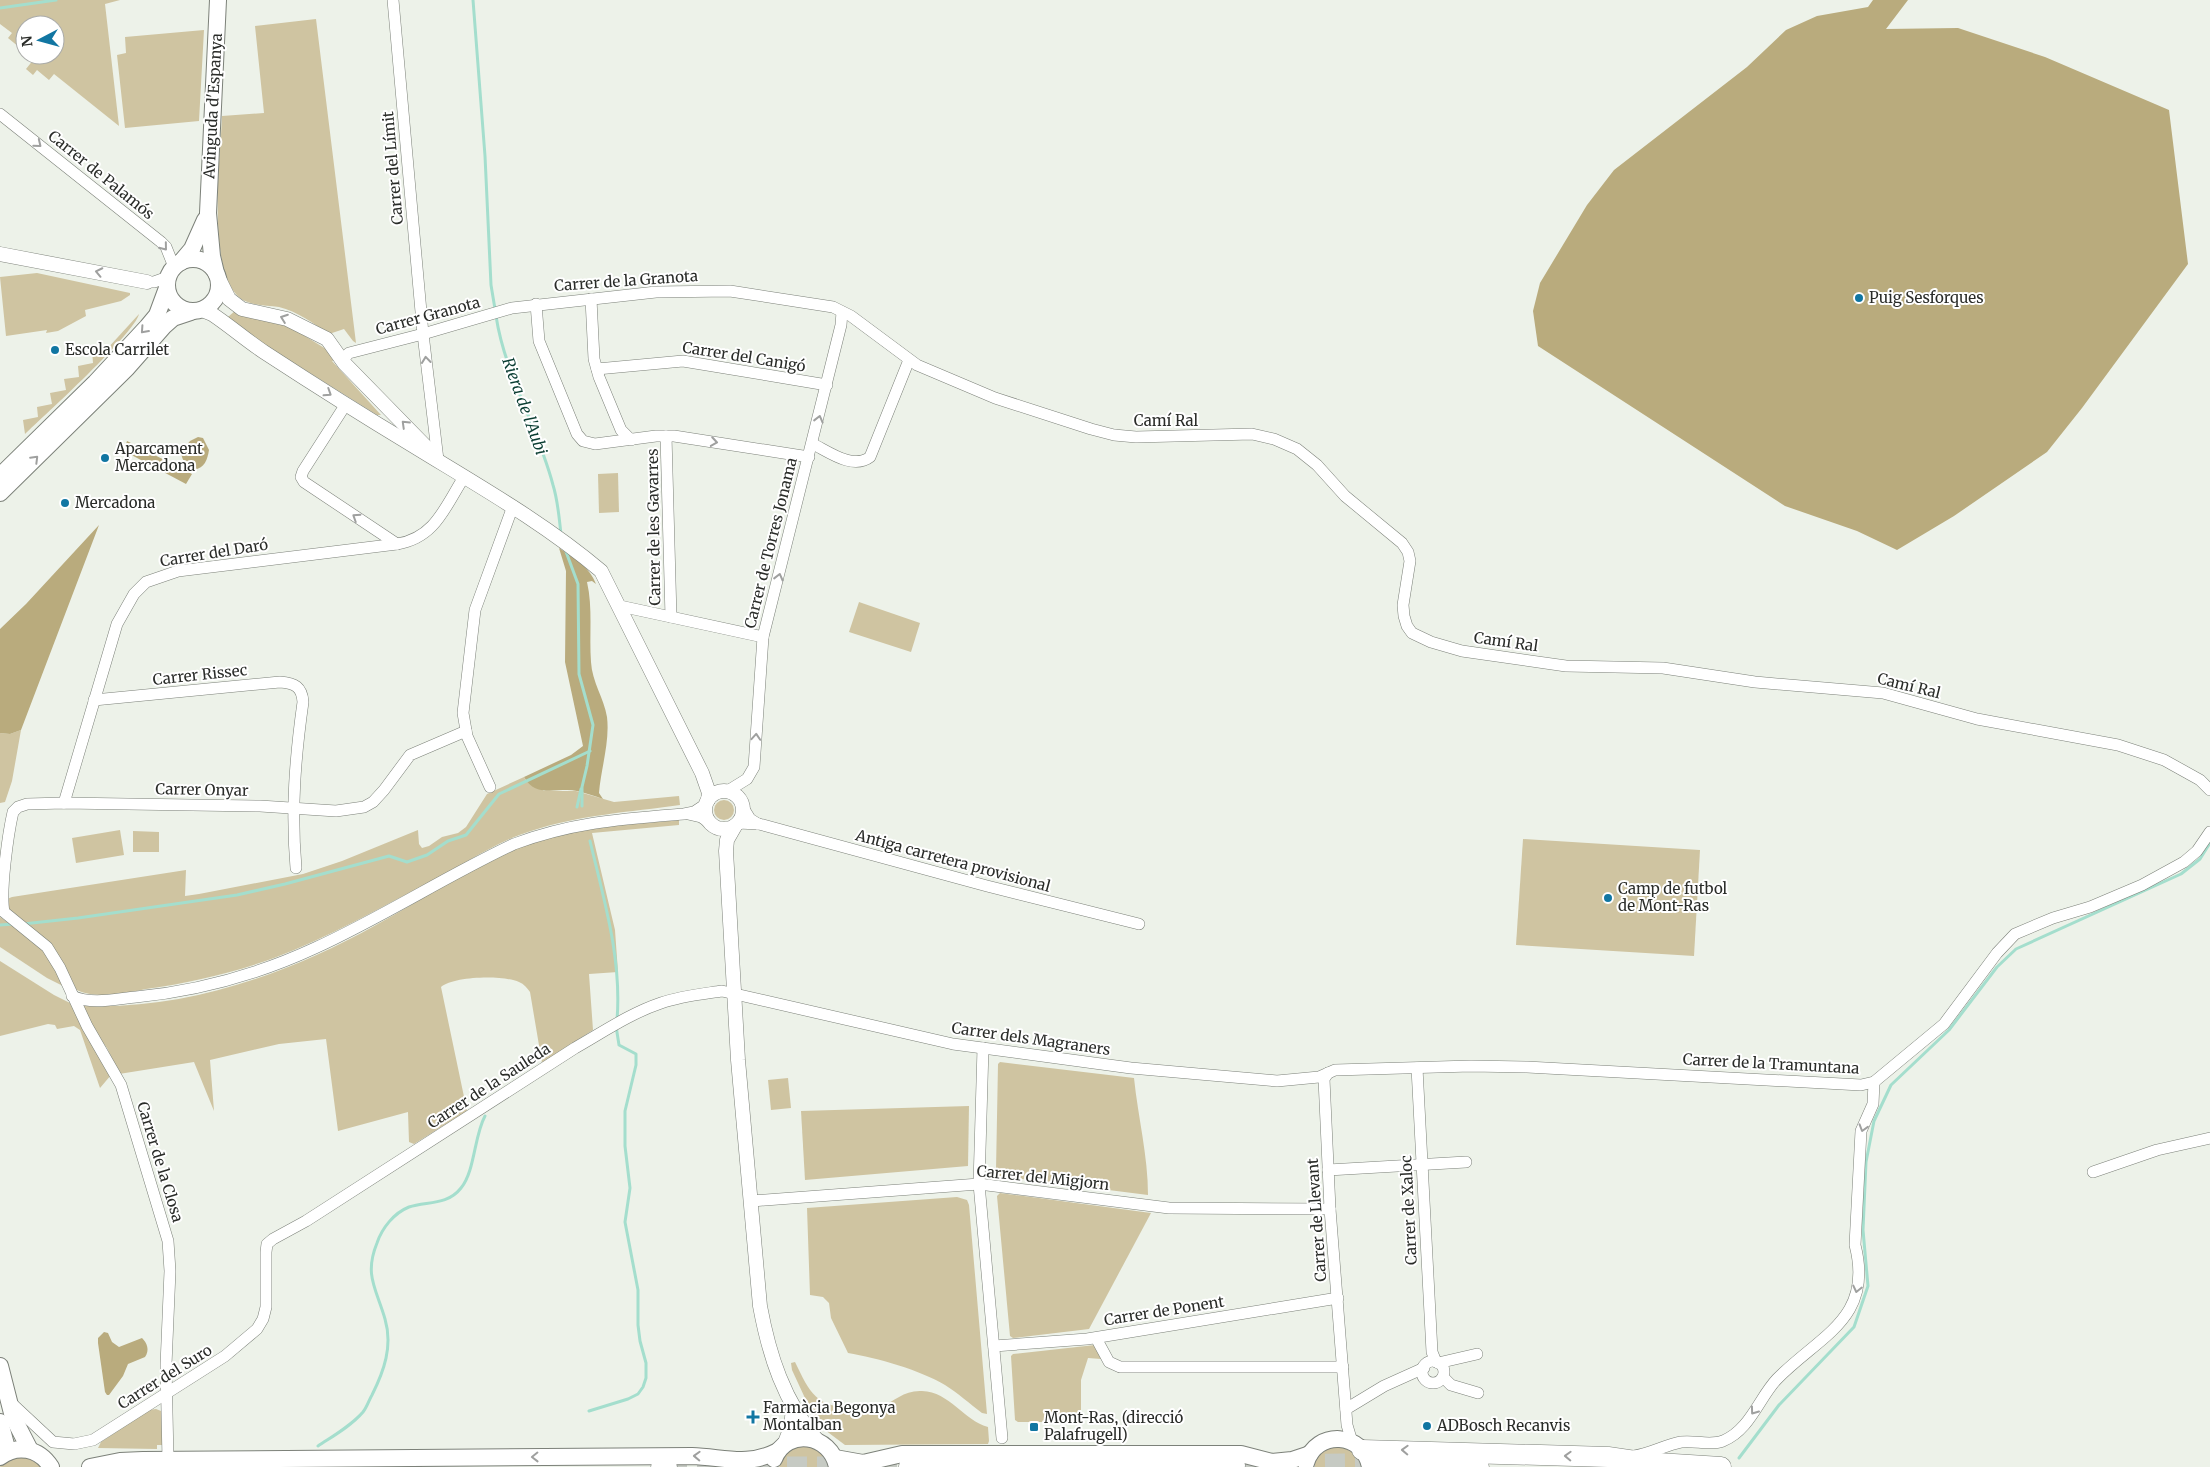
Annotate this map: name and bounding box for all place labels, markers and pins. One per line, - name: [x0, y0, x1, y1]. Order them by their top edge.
- place label: Puig Sesforques: [1869, 288, 1984, 307]
- marker: Puig Sesforques: [1853, 292, 1865, 304]
- place label: Escola Carrilet: [65, 340, 169, 359]
- marker: Escola Carrilet: [49, 344, 61, 356]
- place label: Aparcament Mercadona: [114, 439, 203, 475]
- marker: Aparcament Mercadona: [99, 452, 111, 464]
- place label: Mercadona: [75, 493, 155, 512]
- marker: Mercadona: [59, 497, 71, 509]
- place label: Camp de futbol de Mont-Ras: [1618, 879, 1728, 915]
- marker: Camp de futbol de Mont-Ras: [1602, 892, 1614, 904]
- place label: Farmàcia Begonya Montalban: [763, 1398, 896, 1434]
- place label: Mont-Ras, (direcció Palafrugell): [1044, 1408, 1184, 1444]
- marker: Farmàcia Begonya Montalban: [747, 1411, 759, 1423]
- place label: ADBosch Recanvis: [1436, 1416, 1570, 1435]
- marker: ADBosch Recanvis: [1421, 1420, 1433, 1432]
- marker: Mont-Ras, (direcció Palafrugell): [1028, 1421, 1040, 1433]

